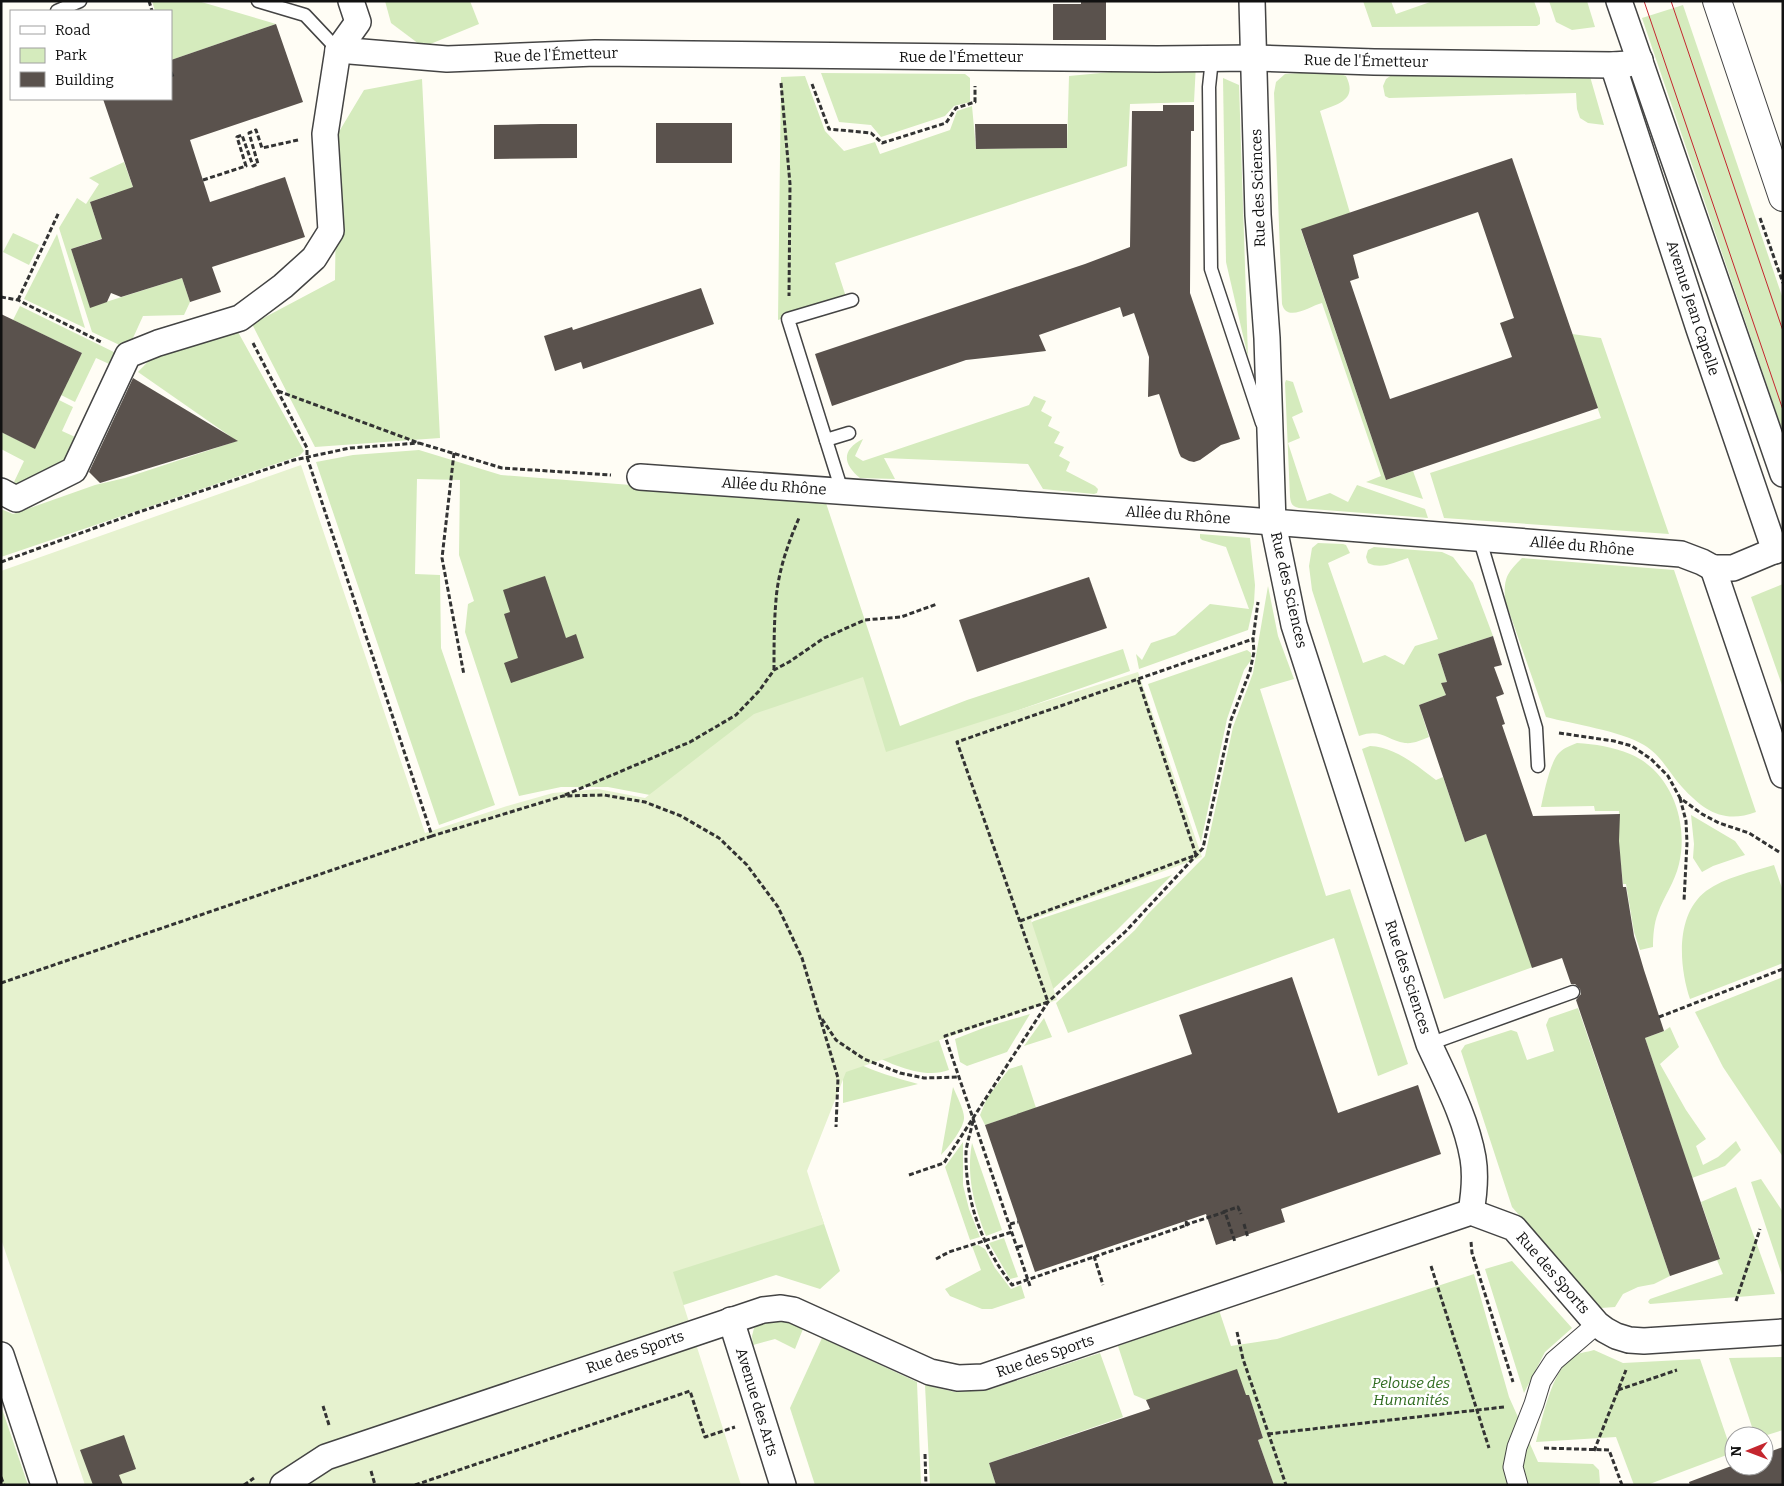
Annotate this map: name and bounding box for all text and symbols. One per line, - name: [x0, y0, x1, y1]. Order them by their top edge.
- legend: [10, 10, 172, 100]
- text: Road: [55, 21, 90, 39]
- street label: Rue de l'Émetteur: [494, 44, 619, 66]
- text: Park: [55, 46, 87, 64]
- street label: Rue de l'Émetteur: [899, 48, 1023, 66]
- street label: Rue de l'Émetteur: [1304, 51, 1429, 71]
- text: Building: [55, 71, 114, 89]
- street label: Rue des Sciences: [1247, 128, 1269, 248]
- street label: Avenue Jean Capelle: [1663, 238, 1723, 378]
- street label: Allée du Rhône: [721, 473, 827, 499]
- street label: Allée du Rhône: [1125, 502, 1231, 528]
- street label: Rue des Sciences: [1267, 530, 1311, 650]
- street label: Allée du Rhône: [1529, 532, 1635, 560]
- street label: Rue des Sciences: [1381, 918, 1435, 1036]
- street label: Rue des Sports: [1513, 1228, 1593, 1318]
- street label: Rue des Sports: [584, 1327, 686, 1377]
- street label: Rue des Sports: [994, 1331, 1096, 1381]
- street label: Avenue des Arts: [732, 1346, 782, 1458]
- park label: Pelouse des Humanités: [1372, 1374, 1450, 1409]
- north arrow: [1724, 1426, 1774, 1476]
- text: N: [1728, 1445, 1745, 1457]

